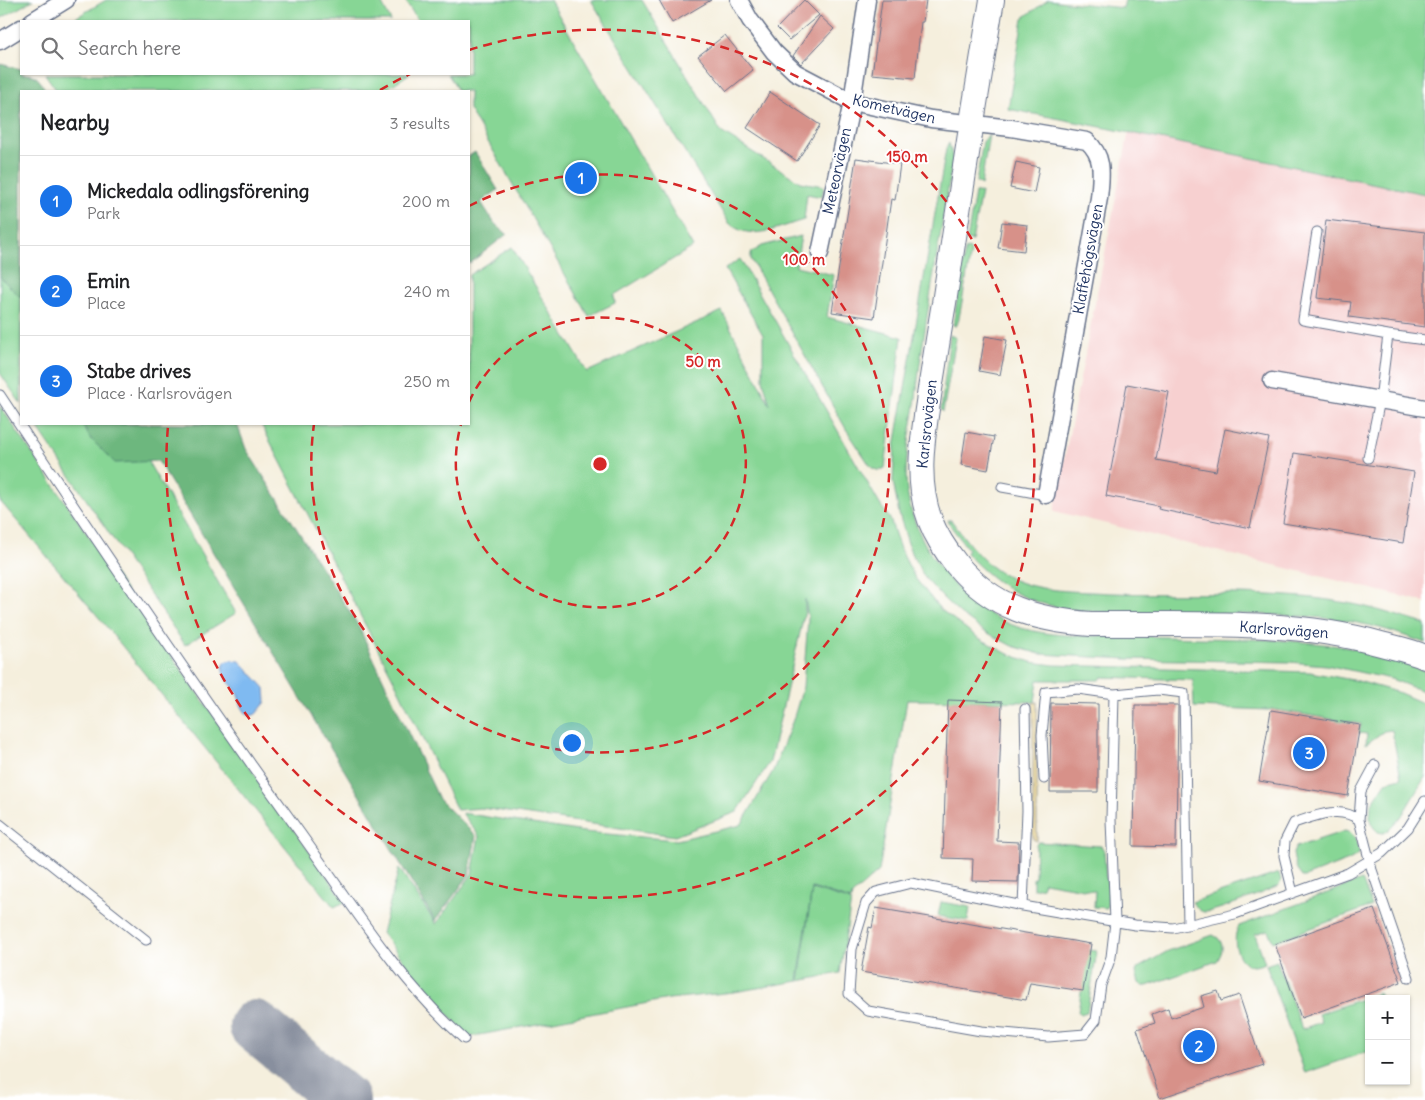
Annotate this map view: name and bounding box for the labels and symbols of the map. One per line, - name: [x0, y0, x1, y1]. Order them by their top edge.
- street label: Kometvägen: [851, 90, 938, 127]
- street label: Meteorvägen: [818, 125, 855, 216]
- text: 150 m: [886, 147, 928, 166]
- pin: 1: [565, 159, 597, 197]
- street label: Klaffehögsvägen: [1068, 202, 1107, 316]
- text: 100 m: [783, 250, 825, 269]
- text: 50 m: [685, 352, 721, 371]
- street label: Karlsrovägen: [912, 378, 941, 469]
- centre of rings: [591, 455, 609, 473]
- street label: Karlsrovägen: [1239, 617, 1330, 642]
- your location: [559, 730, 585, 756]
- pin: 3: [1293, 734, 1325, 772]
- pin: 2: [1183, 1027, 1215, 1065]

